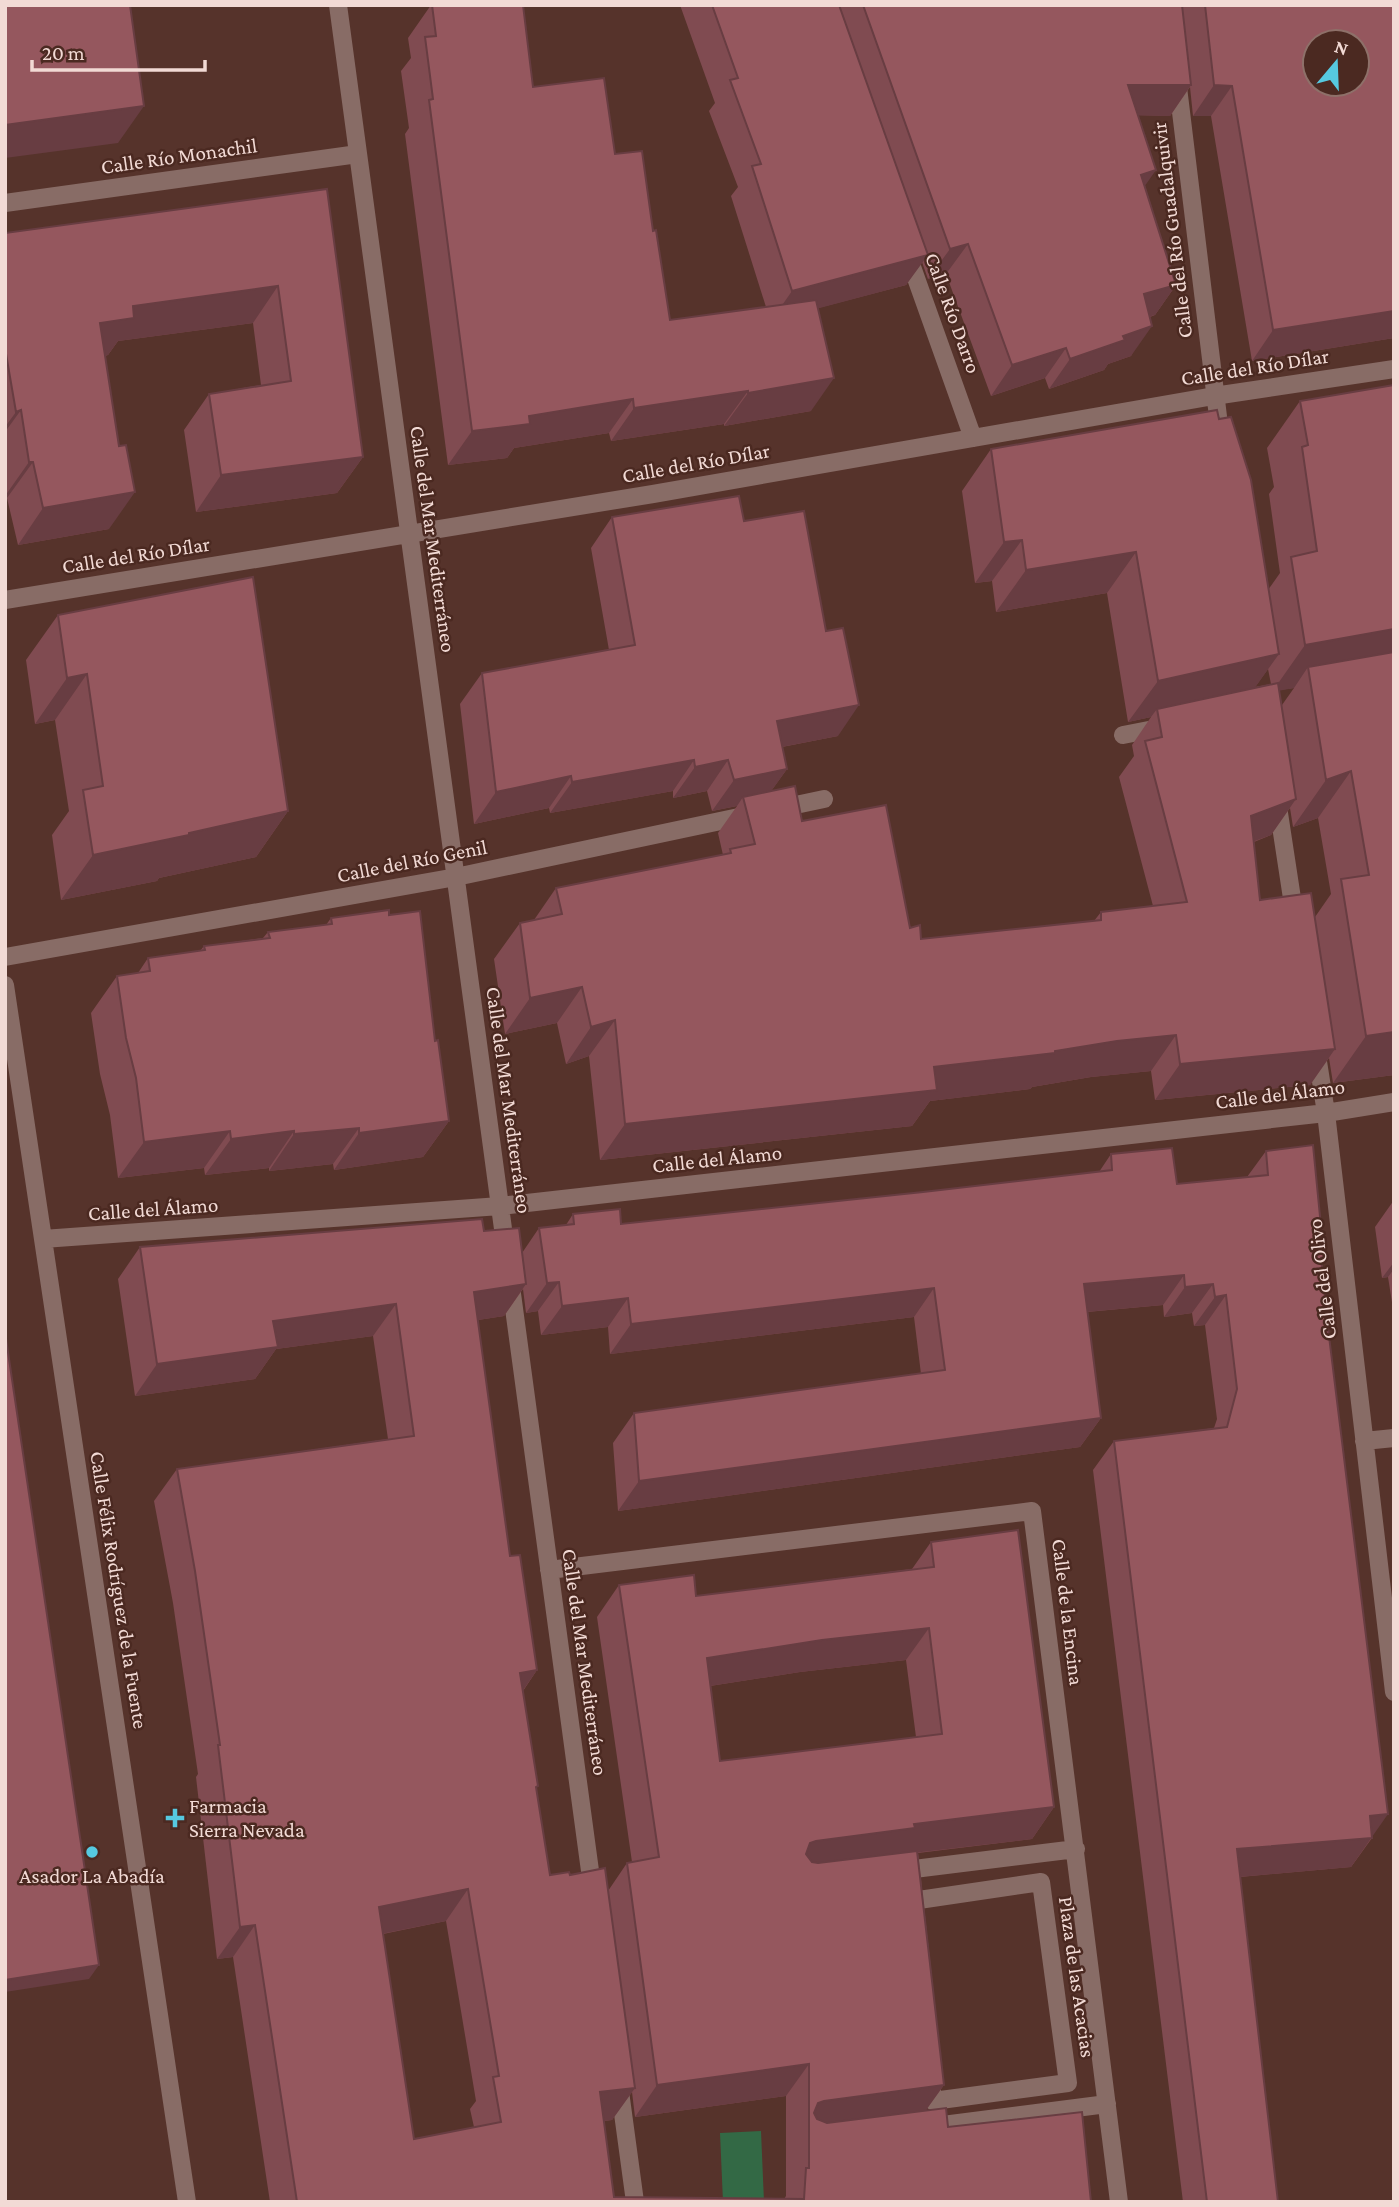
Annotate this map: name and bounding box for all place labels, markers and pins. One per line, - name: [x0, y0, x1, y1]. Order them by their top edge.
- place label: Farmacia Sierra Nevada: [189, 1794, 305, 1842]
- marker: Farmacia Sierra Nevada: [167, 1810, 183, 1826]
- marker: Asador La Abadía: [84, 1844, 100, 1860]
- place label: Asador La Abadía: [19, 1864, 165, 1888]

